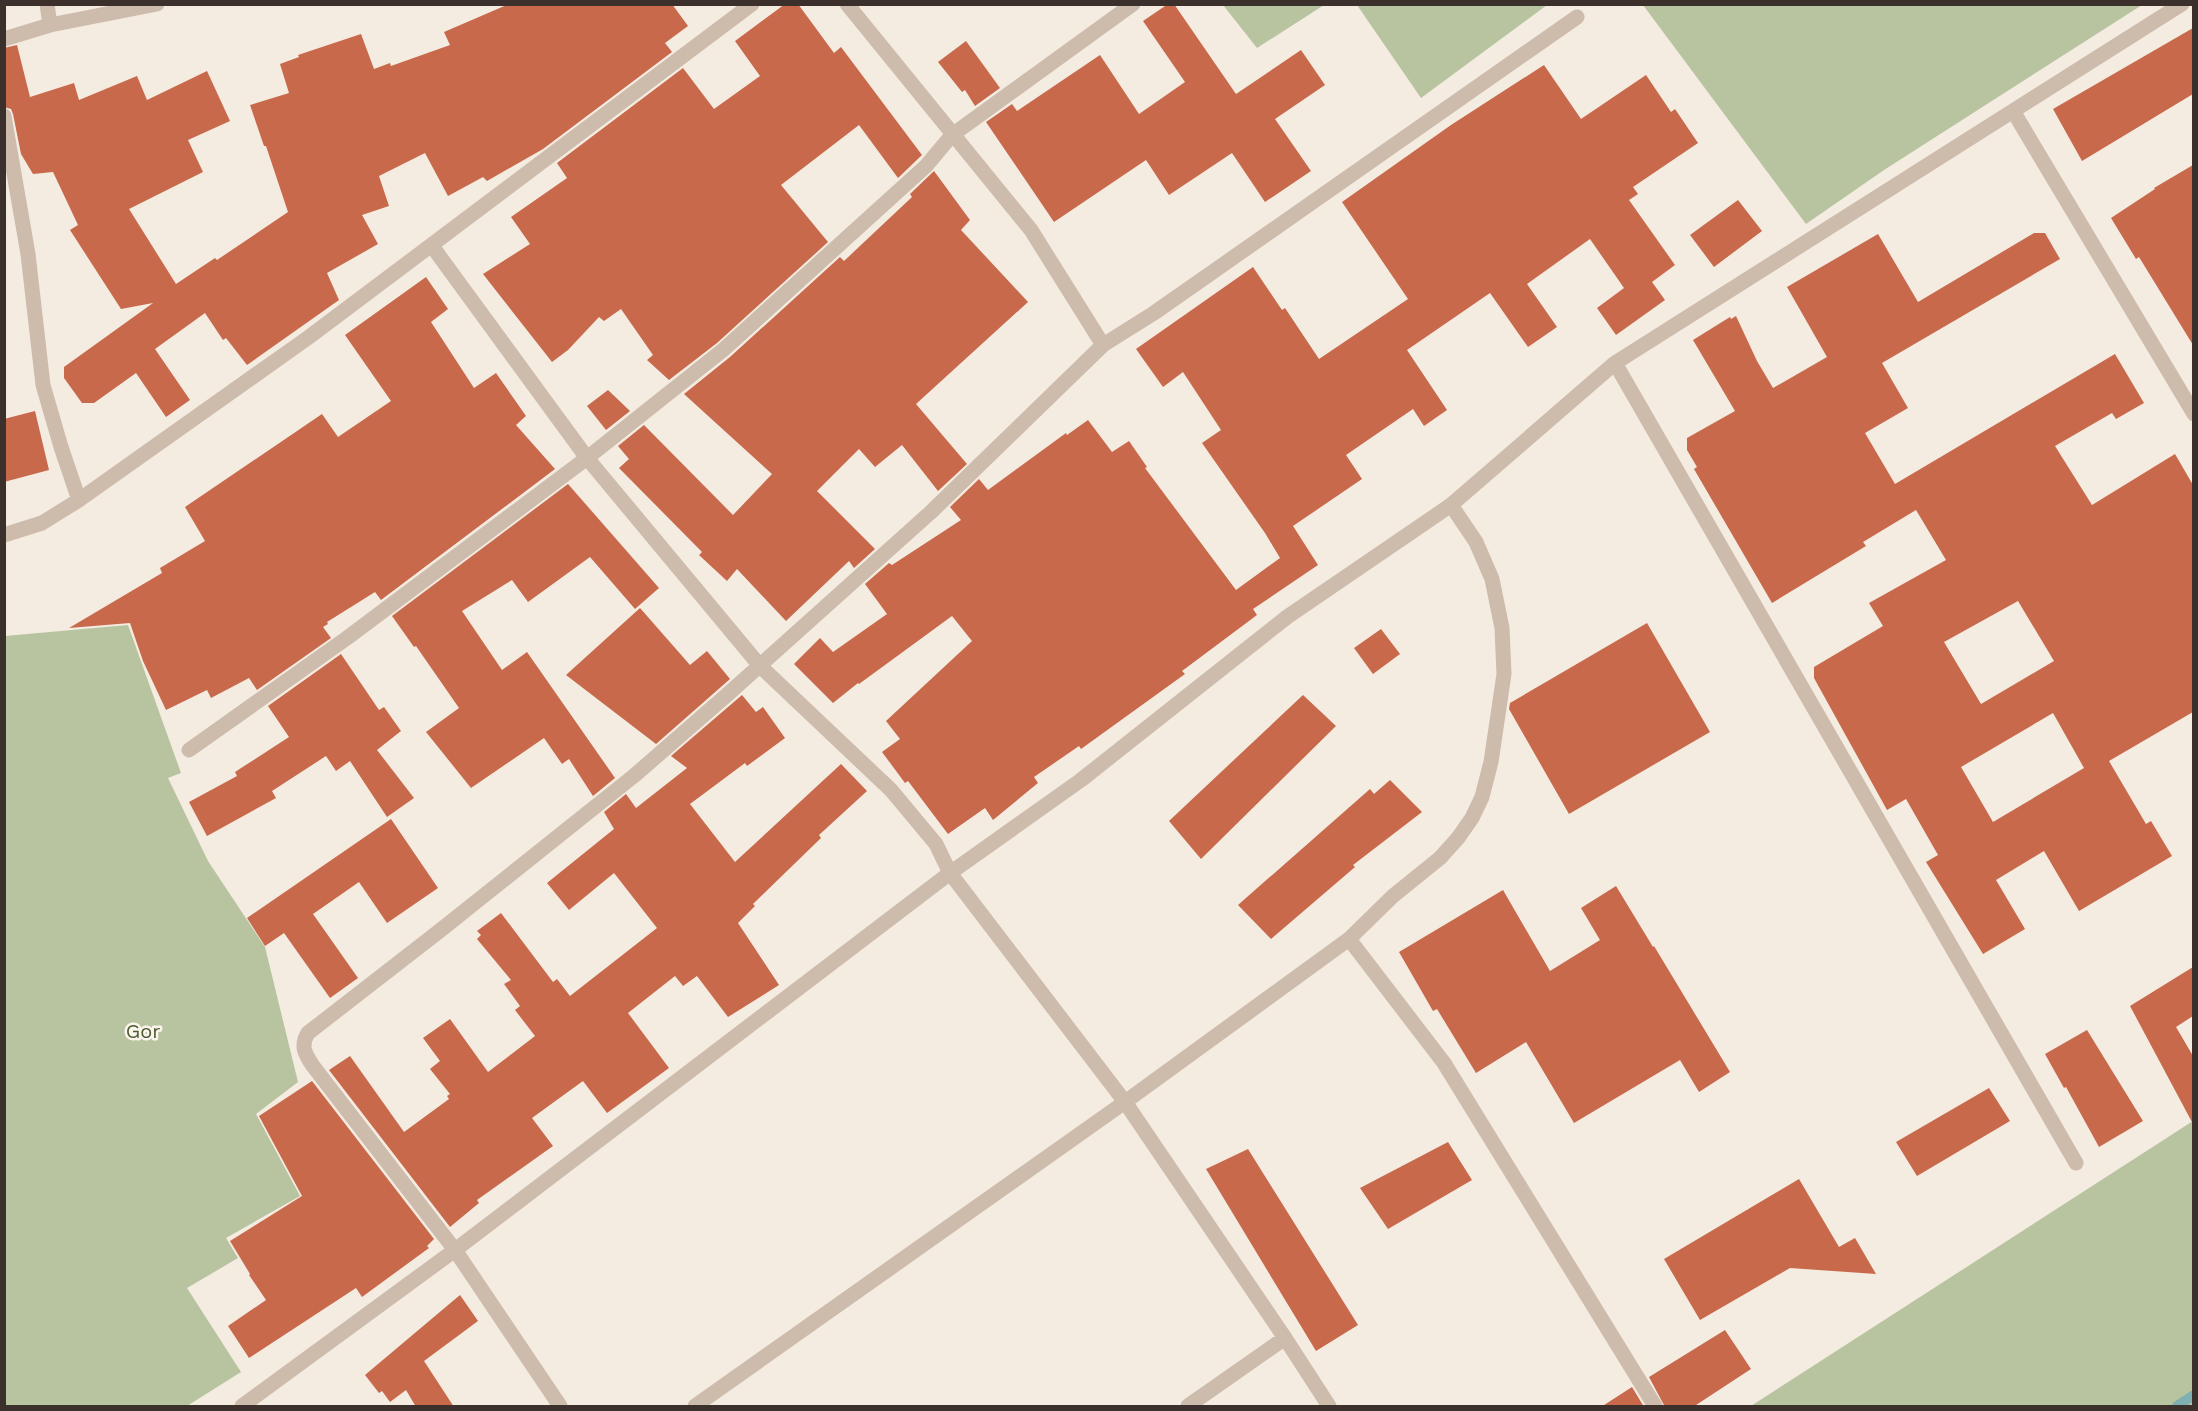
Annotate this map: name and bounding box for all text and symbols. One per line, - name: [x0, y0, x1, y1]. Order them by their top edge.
- park label: Gor: [126, 1019, 160, 1043]

